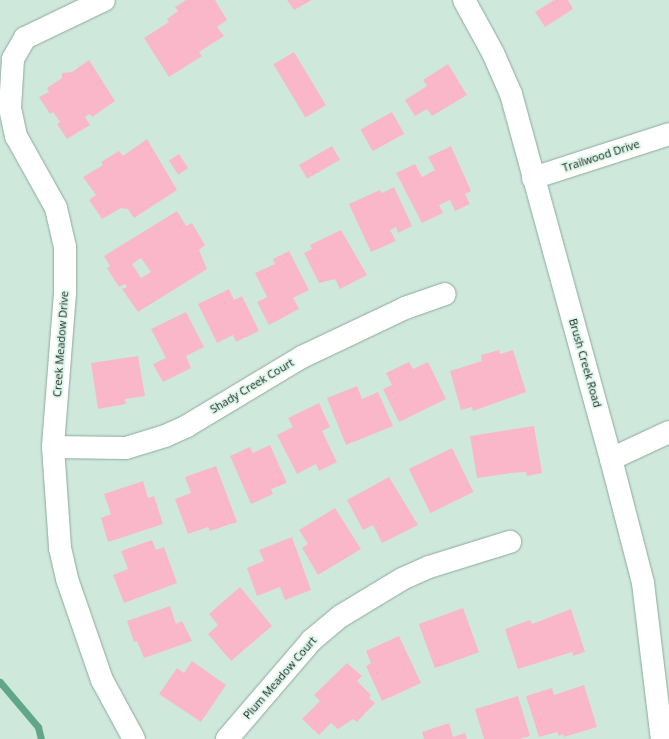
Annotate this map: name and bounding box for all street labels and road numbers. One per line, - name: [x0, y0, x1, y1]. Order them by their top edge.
- street label: Trailwood Drive: [561, 137, 641, 175]
- street label: Creek Meadow Drive: [51, 291, 71, 397]
- street label: Brush Creek Road: [566, 317, 604, 409]
- street label: Shady Creek Court: [208, 356, 296, 416]
- street label: Plum Meadow Court: [241, 634, 319, 722]

